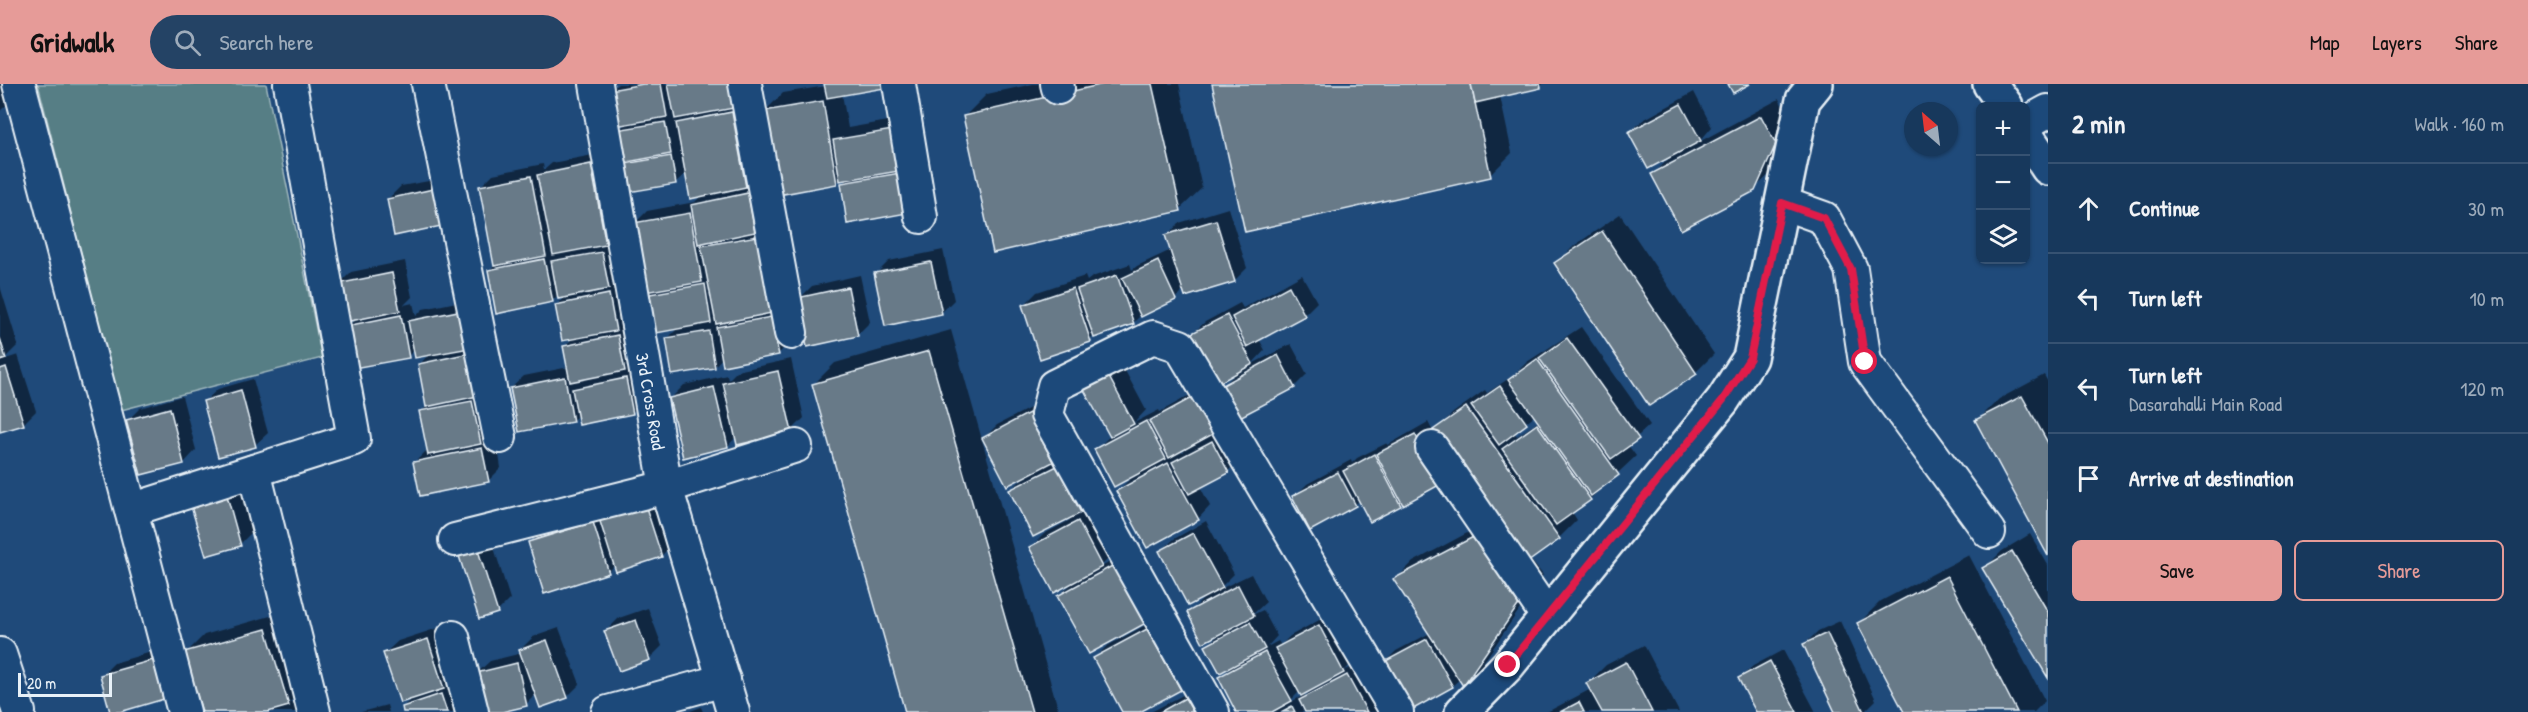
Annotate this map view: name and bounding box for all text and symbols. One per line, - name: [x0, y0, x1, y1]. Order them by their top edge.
- search box: [150, 15, 570, 69]
- text: Gridwalk: [30, 23, 114, 61]
- icon: search: [171, 26, 204, 59]
- text: Search here: [219, 27, 313, 57]
- text: Map: [2310, 28, 2339, 57]
- text: Layers: [2372, 28, 2422, 57]
- text: Share: [2455, 28, 2498, 57]
- north arrow: [1904, 102, 1958, 156]
- map controls: [1976, 102, 2030, 264]
- button: +: [1976, 102, 2030, 156]
- text: 2 min: [2072, 106, 2125, 141]
- text: Walk · 160 m: [2415, 110, 2504, 137]
- button: −: [1976, 156, 2030, 210]
- icon: ahead: [2072, 192, 2105, 225]
- text: Continue: [2129, 193, 2200, 223]
- text: 30 m: [2468, 195, 2504, 222]
- button: layers: [1976, 210, 2030, 264]
- icon: left: [2072, 282, 2105, 315]
- text: Turn left: [2129, 283, 2202, 313]
- text: 10 m: [2470, 285, 2504, 312]
- route start: [1851, 348, 1877, 374]
- street label: 3rd Cross Road: [630, 351, 672, 452]
- text: Turn left: [2129, 360, 2202, 390]
- icon: left: [2072, 372, 2105, 405]
- text: 120 m: [2460, 375, 2504, 402]
- text: Dasarahalli Main Road: [2129, 390, 2282, 417]
- icon: arrive: [2072, 462, 2105, 495]
- text: Arrive at destination: [2129, 463, 2294, 493]
- button: Save: [2072, 540, 2282, 601]
- button: Share: [2294, 540, 2504, 601]
- route end: [1494, 651, 1520, 677]
- scale bar: [18, 670, 112, 698]
- text: 20 m: [27, 672, 56, 694]

